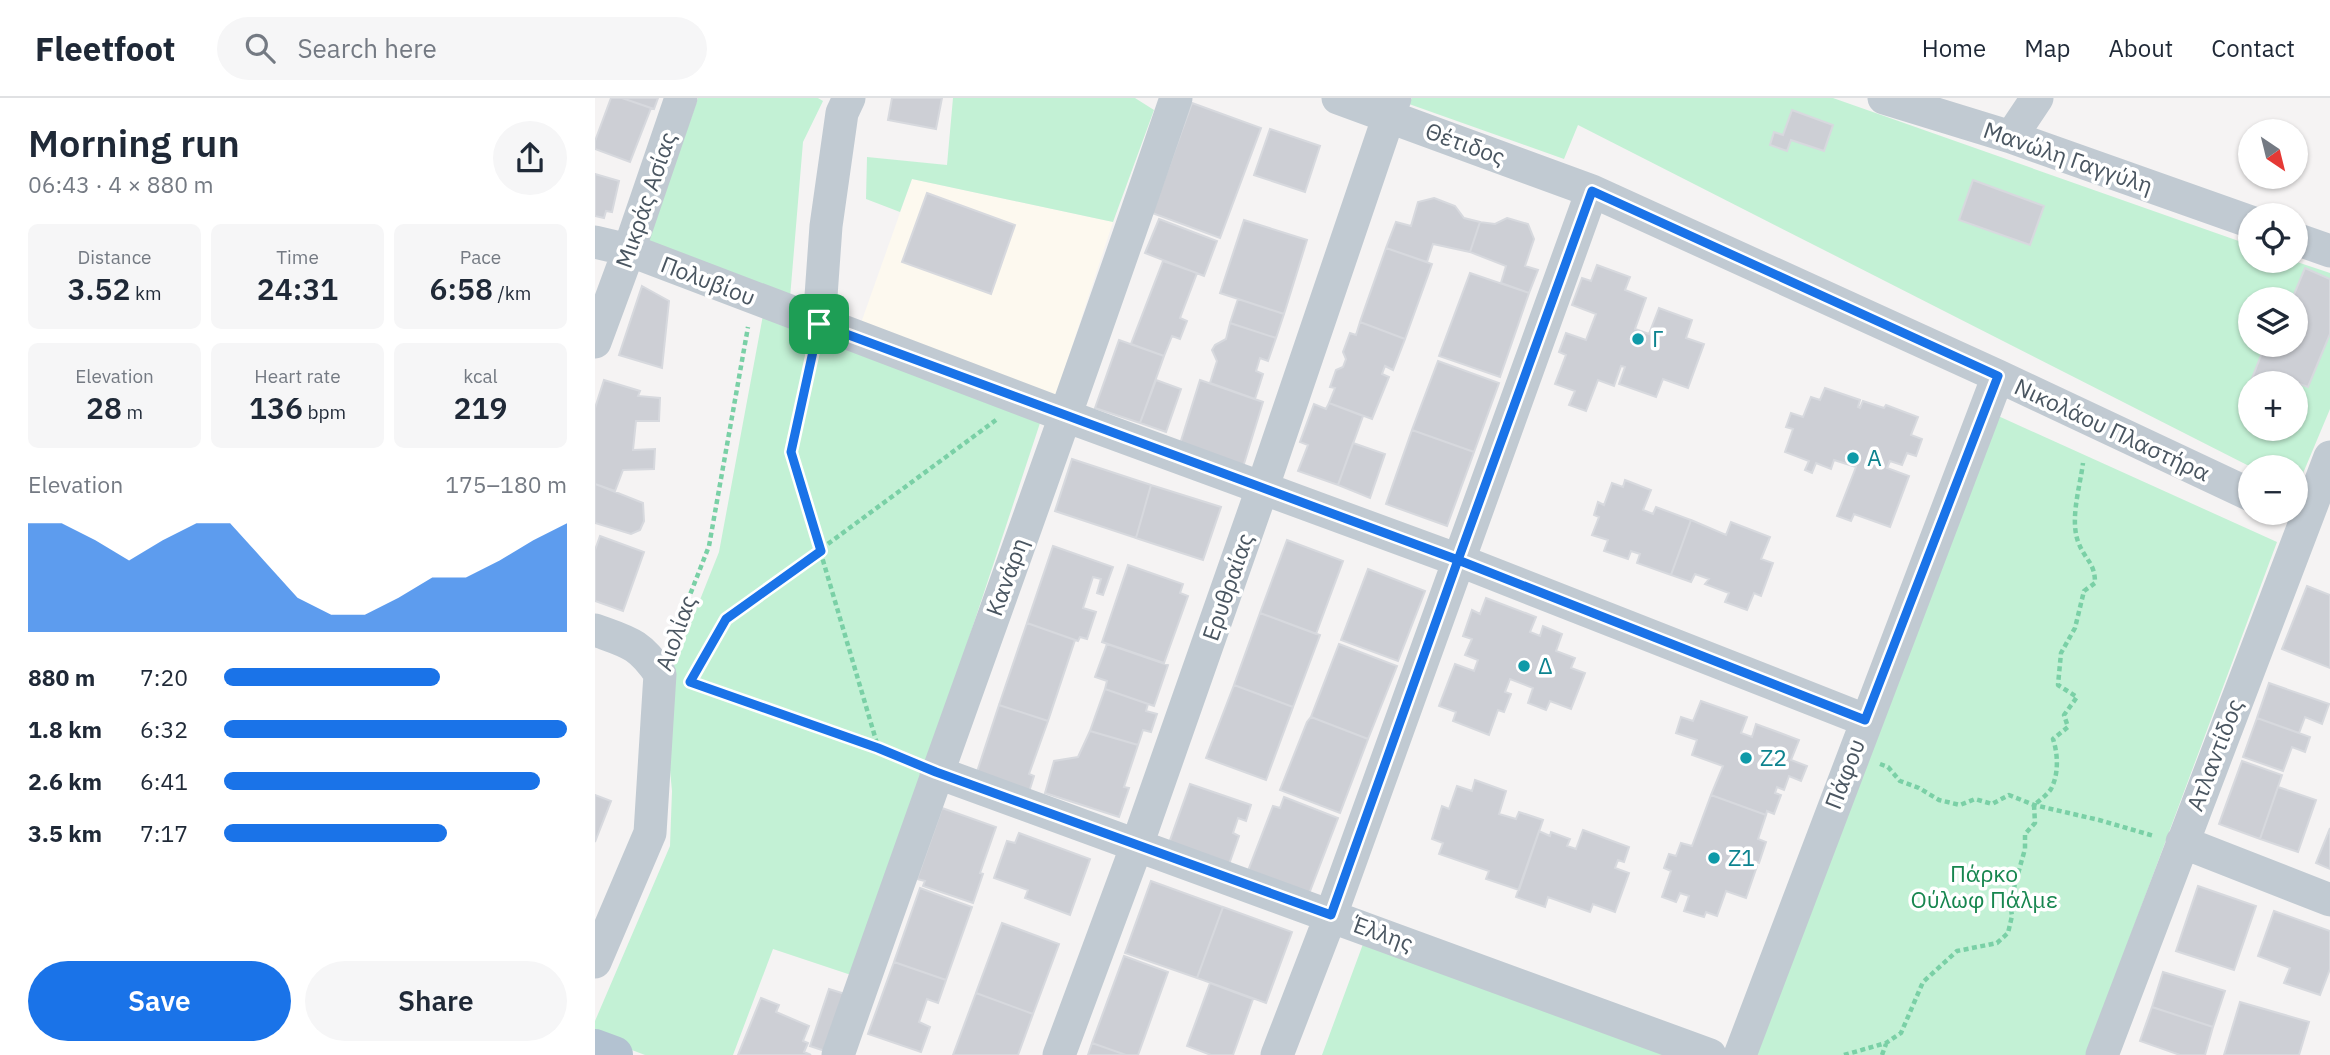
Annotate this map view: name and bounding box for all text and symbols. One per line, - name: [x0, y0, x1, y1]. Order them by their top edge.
- search box: [217, 17, 707, 80]
- text: Fleetfoot: [35, 27, 175, 70]
- icon: search: [241, 29, 279, 67]
- text: Search here: [297, 31, 437, 65]
- text: Home: [1922, 32, 1986, 64]
- text: Map: [2024, 32, 2070, 64]
- text: About: [2108, 32, 2173, 64]
- text: Contact: [2211, 32, 2295, 64]
- street label: Μανώλη Γαγγύλη: [1980, 114, 2157, 200]
- street label: Θέτιδος: [1421, 115, 1509, 171]
- text: Morning run: [28, 118, 240, 167]
- north arrow: [2238, 119, 2308, 189]
- map controls: [2238, 119, 2308, 525]
- button: share: [493, 121, 567, 195]
- street label: Μικράς Ασίας: [608, 128, 682, 272]
- text: 06:43 · 4 × 880 m: [28, 169, 214, 199]
- button: locate: [2238, 203, 2308, 273]
- text: Distance: [77, 245, 152, 269]
- text: Time: [276, 245, 319, 269]
- text: Pace: [460, 245, 501, 269]
- street label: Πολυβίου: [657, 248, 760, 312]
- text: 3.52: [67, 269, 130, 308]
- text: 24:31: [257, 269, 338, 308]
- text: 6:58: [430, 269, 493, 308]
- text: km: [130, 281, 162, 305]
- text: /km: [493, 281, 531, 305]
- button: layers: [2238, 287, 2308, 357]
- pin: [789, 294, 849, 354]
- icon: arrive: [800, 305, 838, 343]
- place label: Γ: [1652, 323, 1663, 353]
- marker: Γ: [1630, 331, 1646, 347]
- text: Elevation: [75, 364, 154, 388]
- text: Heart rate: [254, 364, 341, 388]
- text: kcal: [463, 364, 498, 388]
- street label: Νικολάου Πλαστήρα: [2010, 371, 2215, 488]
- button: +: [2238, 371, 2308, 441]
- text: 28: [86, 388, 122, 427]
- text: 136: [249, 388, 303, 427]
- text: 219: [454, 388, 508, 427]
- text: m: [122, 400, 143, 424]
- text: bpm: [303, 400, 346, 424]
- place label: Α: [1867, 442, 1882, 472]
- marker: Α: [1845, 450, 1861, 466]
- button: −: [2238, 455, 2308, 525]
- text: Elevation: [28, 469, 123, 499]
- text: 175–180 m: [445, 469, 567, 499]
- street label: Ερυθραίας: [1195, 529, 1259, 644]
- street label: Κανάρη: [978, 533, 1034, 620]
- street label: Αιολίας: [648, 591, 703, 675]
- place label: Δ: [1538, 650, 1553, 680]
- marker: Δ: [1516, 658, 1532, 674]
- text: 880 m: [28, 662, 95, 692]
- text: 7:20: [140, 662, 188, 692]
- street label: Ατλαντίδος: [2179, 694, 2249, 815]
- text: 1.8 km: [28, 714, 102, 744]
- text: 6:32: [140, 714, 188, 744]
- street label: Πάφου: [1817, 734, 1871, 813]
- place label: Ζ2: [1760, 742, 1787, 772]
- marker: Ζ2: [1738, 750, 1754, 766]
- text: 2.6 km: [28, 766, 102, 796]
- text: 6:41: [140, 766, 188, 796]
- text: 3.5 km: [28, 818, 102, 848]
- text: 7:17: [140, 818, 188, 848]
- place label: Ζ1: [1728, 842, 1755, 872]
- marker: Ζ1: [1706, 850, 1722, 866]
- park label: Πάρκο Ούλωφ Πάλμε: [1910, 858, 2058, 914]
- street label: Έλλης: [1348, 908, 1418, 958]
- button: Save: [28, 961, 291, 1041]
- button: Share: [305, 961, 567, 1041]

